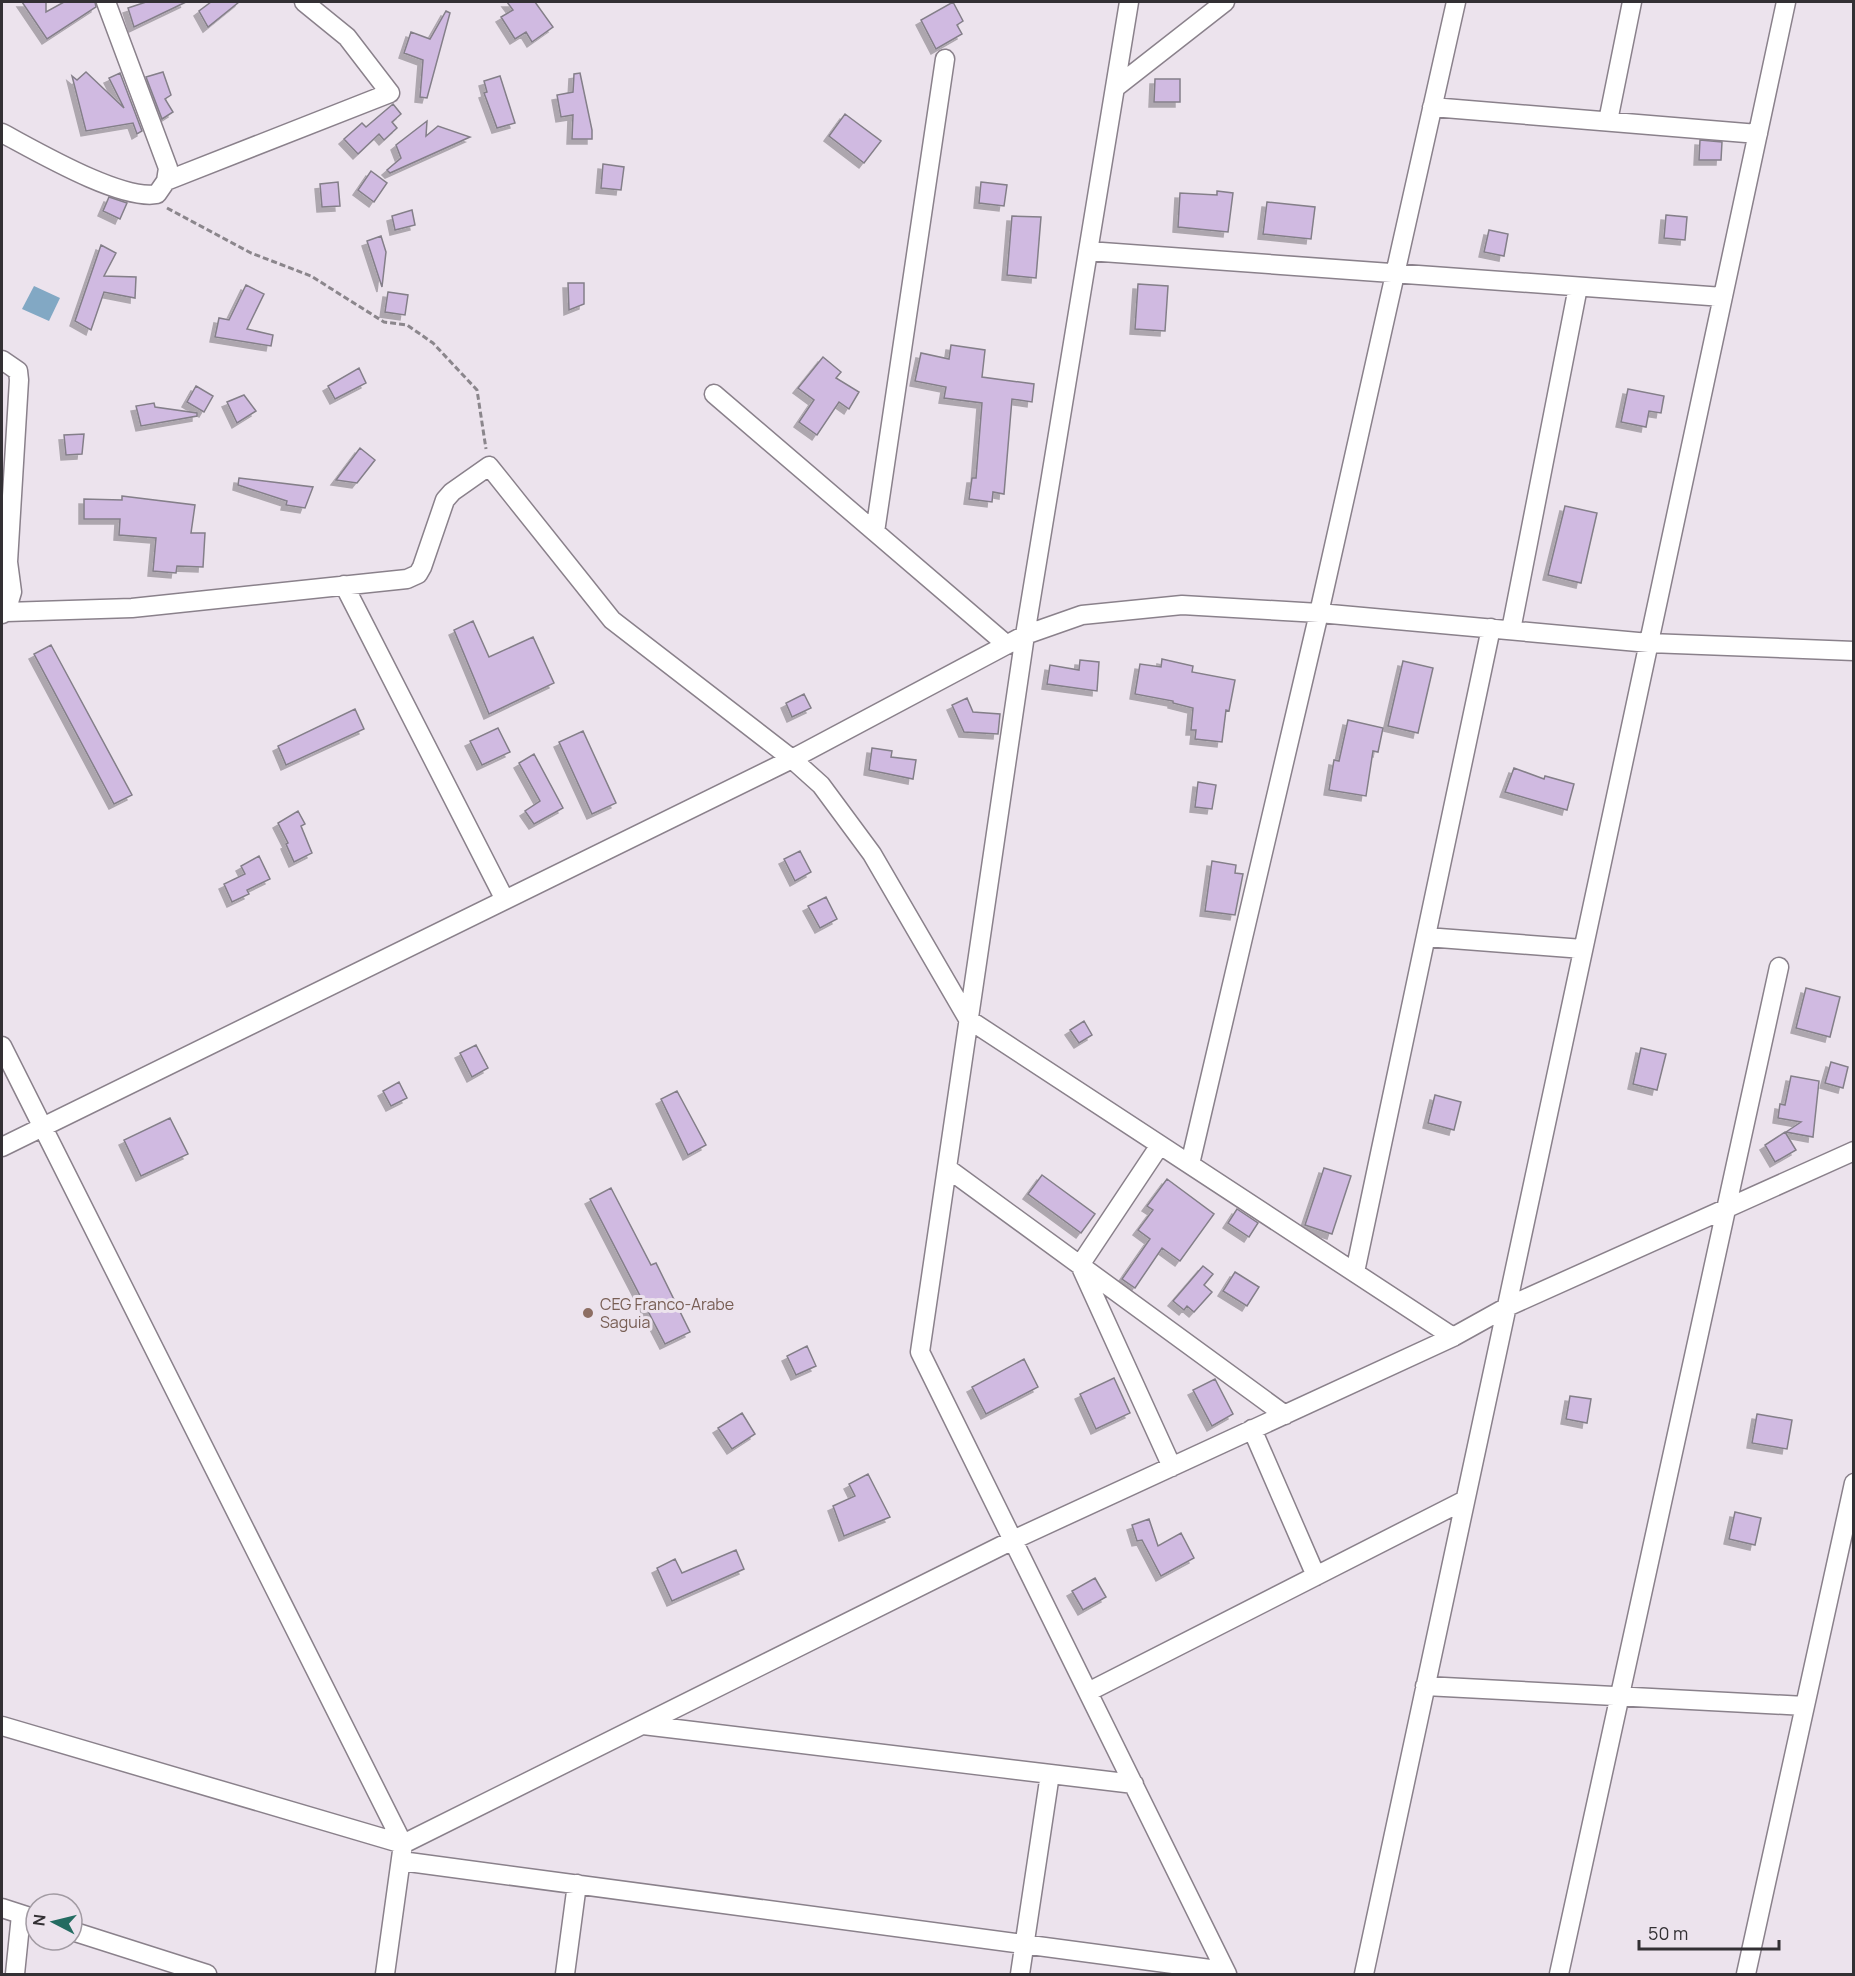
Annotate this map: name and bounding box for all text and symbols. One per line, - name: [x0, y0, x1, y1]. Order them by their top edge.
- place label: CEG Franco-Arabe Saguia: [600, 1293, 734, 1333]
- marker: CEG Franco-Arabe Saguia: [581, 1306, 595, 1320]
- north arrow: [24, 1892, 84, 1952]
- text: N: [27, 1913, 51, 1927]
- scale bar: [1639, 1913, 1778, 1951]
- text: 50 m: [1648, 1921, 1688, 1945]

